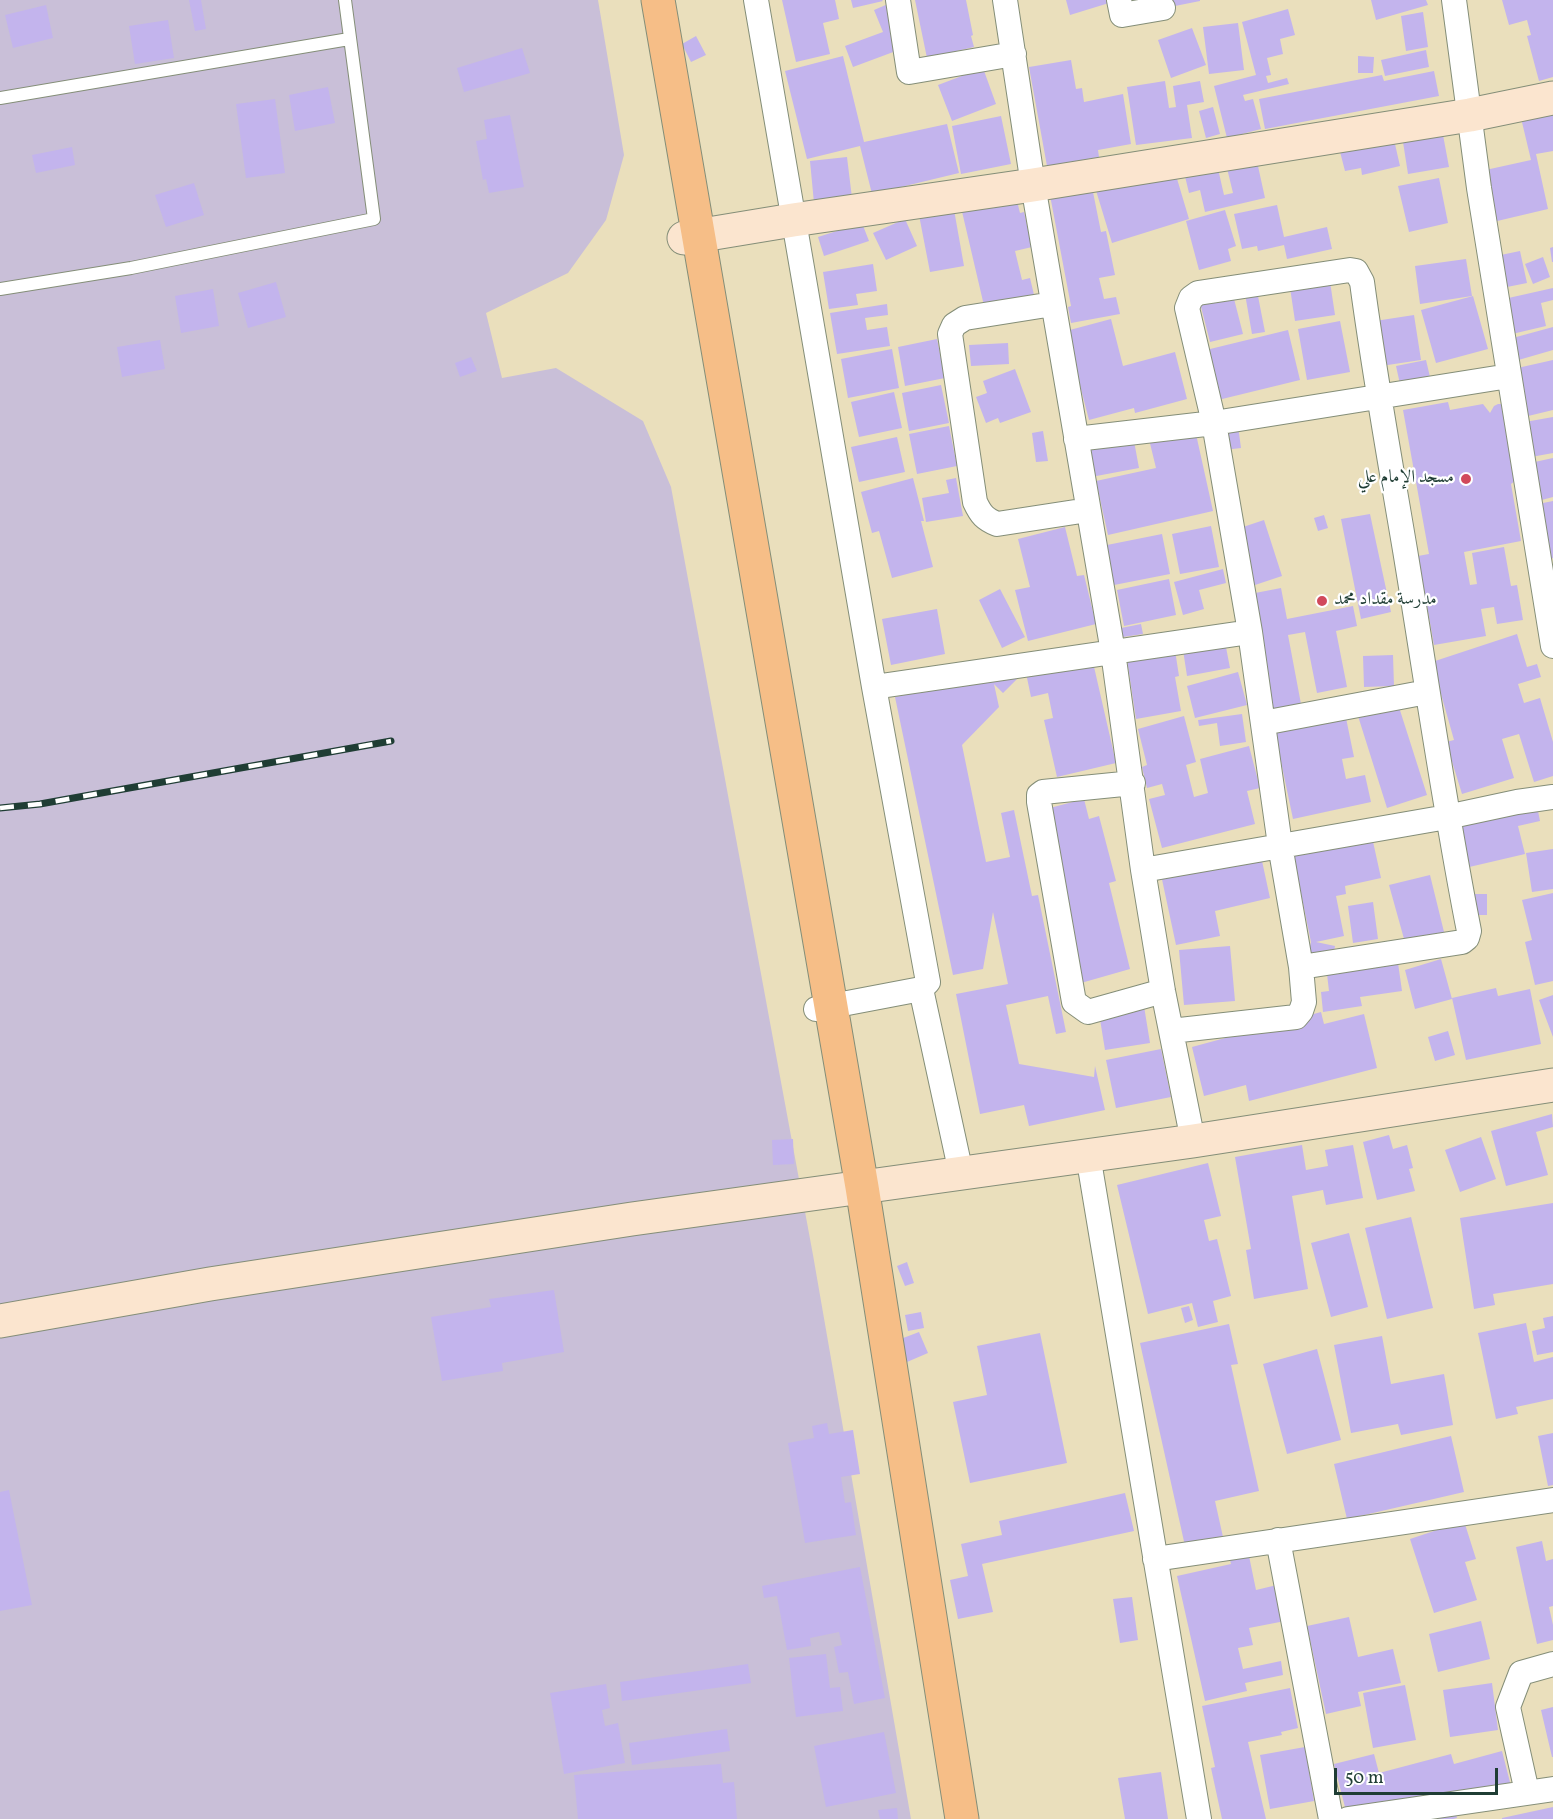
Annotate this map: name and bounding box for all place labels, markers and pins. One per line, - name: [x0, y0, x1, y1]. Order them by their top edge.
- place label: مسجد الإمام علي: [1358, 468, 1454, 490]
- marker: مسجد الإمام علي: [1459, 472, 1473, 486]
- place label: مدرسة مقداد محمد: [1334, 590, 1437, 612]
- marker: مدرسة مقداد محمد: [1315, 594, 1329, 608]

